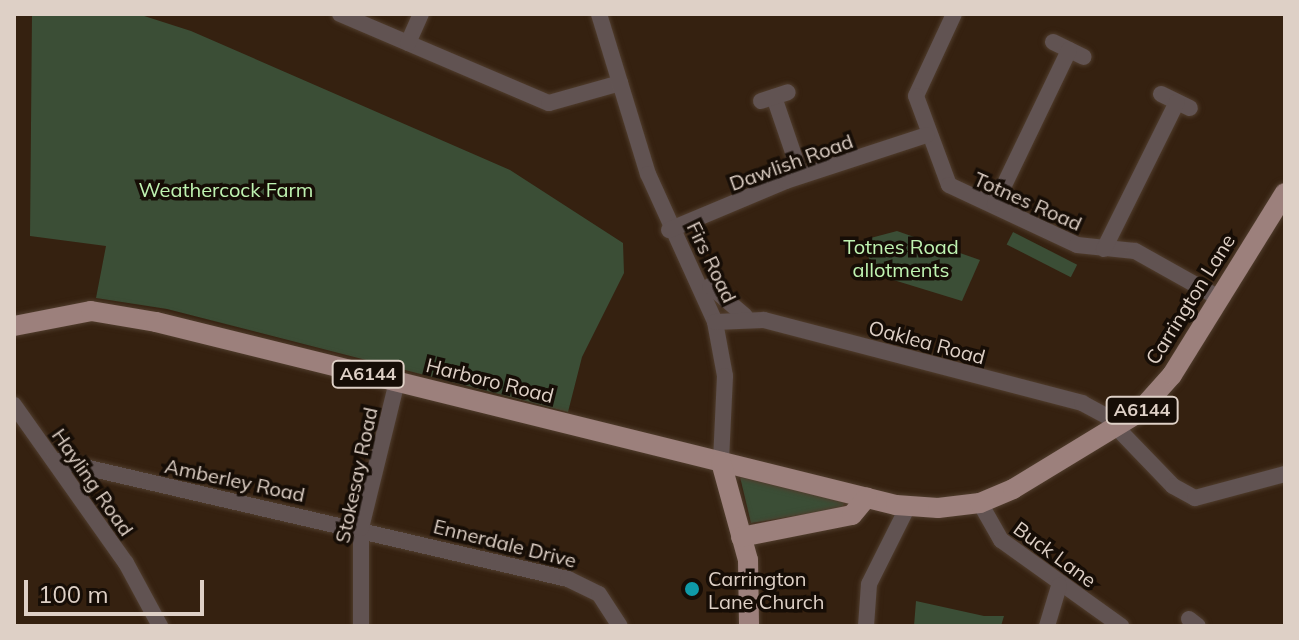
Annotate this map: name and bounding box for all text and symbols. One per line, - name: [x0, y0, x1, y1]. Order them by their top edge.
- street label: Dawlish Road: [726, 129, 856, 195]
- street label: Totnes Road: [970, 167, 1086, 235]
- park label: Weathercock Farm: [139, 177, 313, 201]
- street label: Firs Road: [682, 217, 742, 307]
- street label: Carrington Lane: [1140, 229, 1240, 369]
- park label: Totnes Road allotments: [843, 234, 959, 281]
- street label: Oaklea Road: [866, 315, 988, 369]
- street label: Harboro Road: [424, 353, 556, 407]
- road number: A6144: [330, 360, 406, 388]
- road number: A6144: [1104, 396, 1180, 424]
- street label: Stokesay Road: [330, 405, 382, 545]
- street label: Hayling Road: [47, 424, 139, 540]
- street label: Amberley Road: [163, 453, 307, 507]
- street label: Ennerdale Drive: [431, 514, 579, 572]
- street label: Buck Lane: [1009, 516, 1101, 592]
- scale bar: [28, 564, 208, 614]
- place label: Carrington Lane Church: [708, 566, 824, 613]
- text: 100 m: [38, 579, 109, 609]
- marker: Carrington Lane Church: [683, 580, 701, 598]

